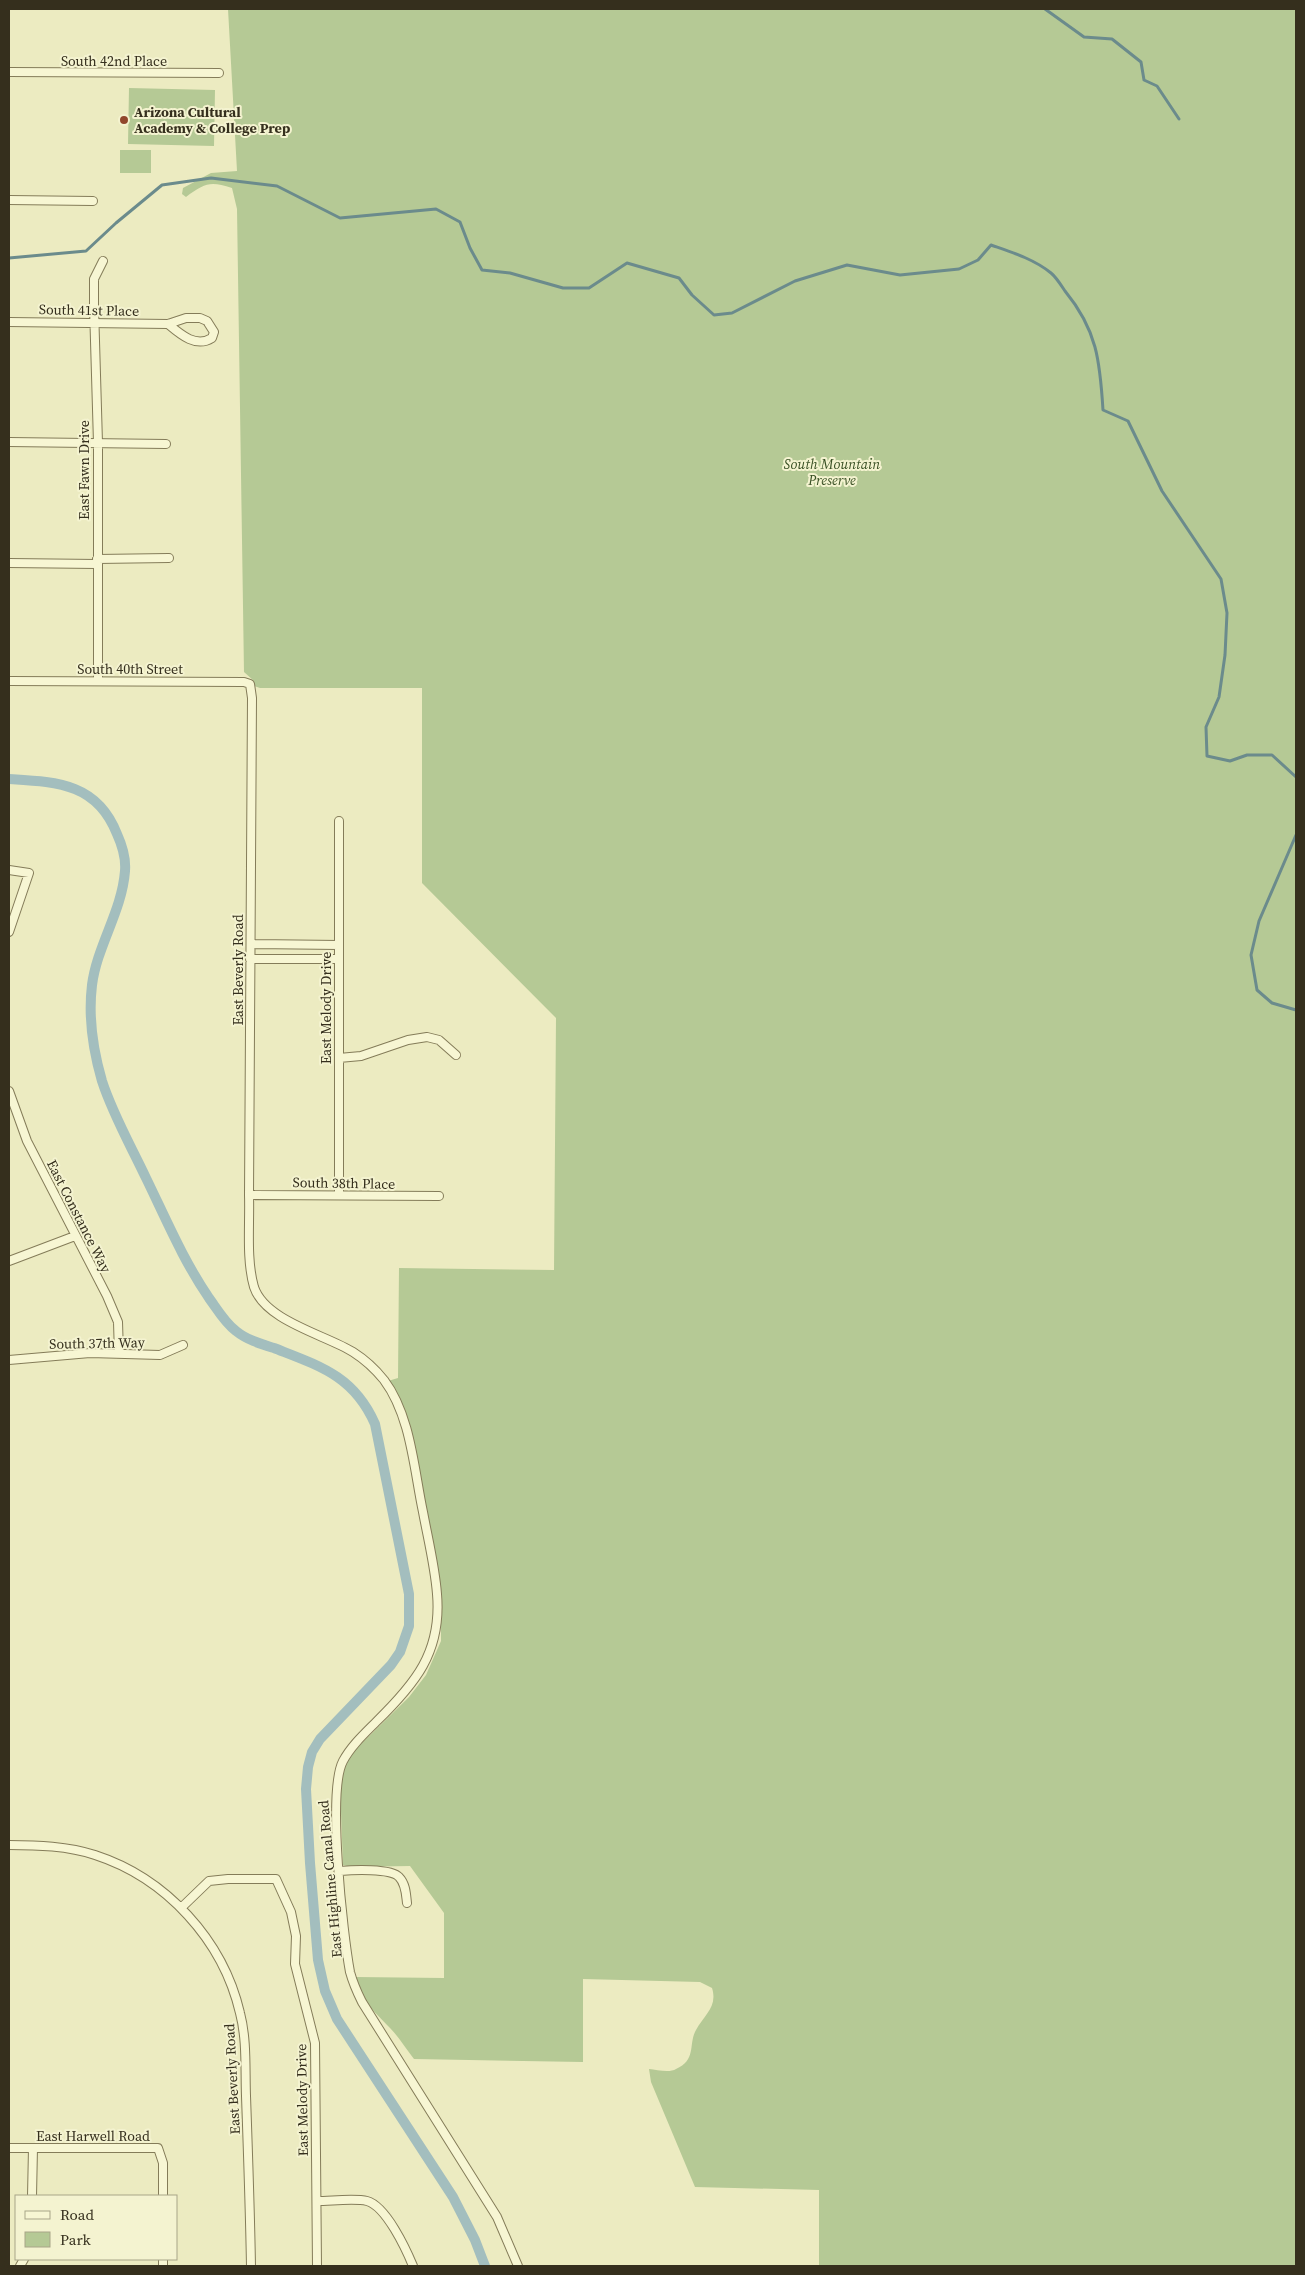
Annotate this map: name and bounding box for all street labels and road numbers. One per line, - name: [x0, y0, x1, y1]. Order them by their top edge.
- street label: South 42nd Place: [61, 51, 167, 71]
- street label: South 41st Place: [39, 299, 139, 321]
- street label: East Fawn Drive: [74, 420, 94, 520]
- street label: South 40th Street: [77, 659, 183, 679]
- street label: East Beverly Road: [228, 914, 248, 1026]
- street label: East Melody Drive: [316, 952, 336, 1064]
- street label: East Constance Way: [42, 1156, 116, 1277]
- street label: South 38th Place: [292, 1172, 396, 1194]
- street label: South 37th Way: [49, 1332, 146, 1354]
- street label: East Highline Canal Road: [313, 1799, 347, 1959]
- street label: East Beverly Road: [219, 2023, 245, 2135]
- street label: East Melody Drive: [291, 2044, 313, 2156]
- street label: East Harwell Road: [36, 2126, 150, 2146]

